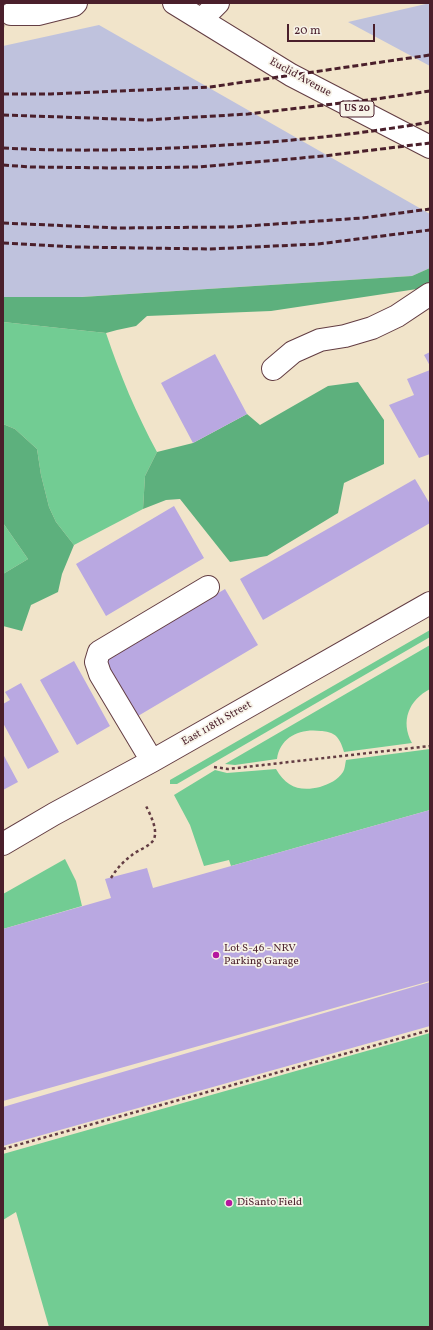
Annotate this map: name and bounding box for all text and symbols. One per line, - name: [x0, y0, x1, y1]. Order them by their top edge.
- scale bar: [289, 16, 377, 42]
- text: 20 m: [294, 23, 321, 39]
- street label: Euclid Avenue: [267, 56, 333, 100]
- road number: US 20: [340, 101, 374, 117]
- street label: East 118th Street: [180, 699, 254, 749]
- place label: Lot S-46 - NRV Parking Garage: [224, 942, 299, 968]
- marker: Lot S-46 - NRV Parking Garage: [211, 950, 221, 960]
- place label: DiSanto Field: [237, 1196, 302, 1210]
- marker: DiSanto Field: [224, 1198, 234, 1208]

